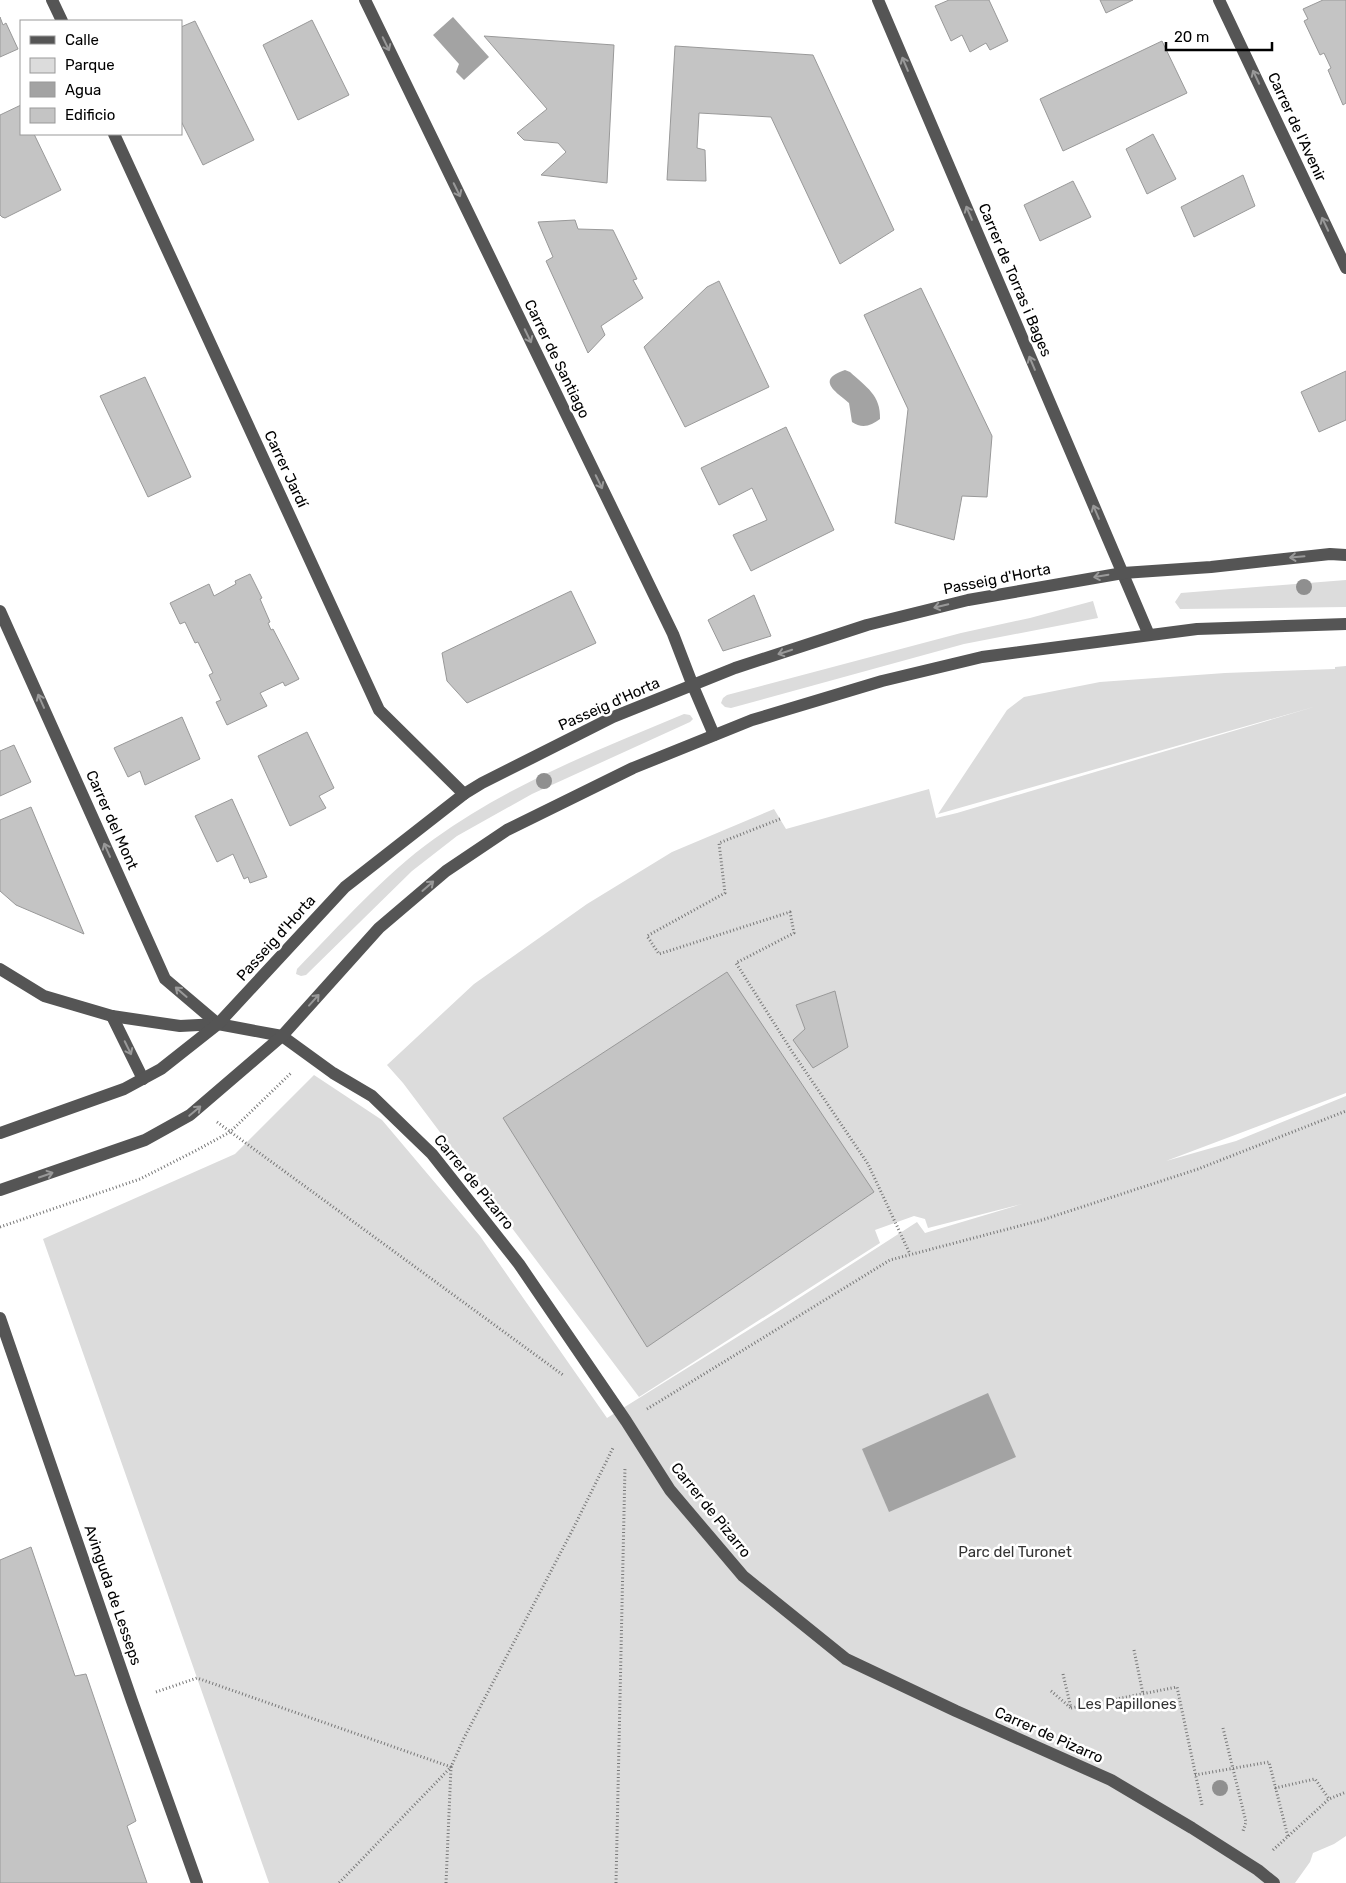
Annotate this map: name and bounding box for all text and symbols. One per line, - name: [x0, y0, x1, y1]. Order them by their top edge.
- legend: [20, 20, 182, 135]
- scale bar: [1166, 20, 1272, 52]
- text: 20 m: [1174, 28, 1209, 46]
- text: Calle: [65, 31, 99, 49]
- one-way arrow: [382, 36, 391, 51]
- text: Parque: [65, 56, 115, 74]
- one-way arrow: [900, 57, 910, 72]
- one-way arrow: [1250, 70, 1260, 85]
- street label: Carrer de l'Avenir: [1264, 70, 1330, 185]
- text: Agua: [65, 81, 101, 99]
- text: Edificio: [65, 106, 115, 124]
- one-way arrow: [453, 182, 462, 197]
- street label: Carrer de Torras i Bages: [974, 201, 1056, 360]
- one-way arrow: [963, 206, 973, 221]
- one-way arrow: [1320, 217, 1329, 232]
- street label: Carrer de Santiago: [520, 297, 594, 421]
- one-way arrow: [524, 328, 533, 343]
- one-way arrow: [1027, 356, 1037, 371]
- street label: Carrer Jardí: [260, 428, 312, 512]
- one-way arrow: [594, 475, 604, 490]
- one-way arrow: [1091, 505, 1100, 520]
- one-way arrow: [1290, 552, 1306, 562]
- street label: Passeig d'Horta: [942, 560, 1052, 598]
- one-way arrow: [1093, 572, 1109, 582]
- one-way arrow: [934, 602, 950, 612]
- one-way arrow: [778, 647, 794, 657]
- street label: Passeig d'Horta: [556, 674, 662, 734]
- one-way arrow: [35, 694, 45, 709]
- street label: Carrer del Mont: [82, 767, 142, 873]
- one-way arrow: [102, 843, 112, 858]
- one-way arrow: [422, 880, 435, 892]
- street label: Passeig d'Horta: [233, 891, 319, 985]
- one-way arrow: [175, 987, 188, 998]
- one-way arrow: [308, 994, 319, 1007]
- one-way arrow: [123, 1040, 133, 1055]
- one-way arrow: [188, 1105, 201, 1116]
- street label: Carrer de Pizarro: [430, 1131, 518, 1233]
- one-way arrow: [38, 1170, 53, 1179]
- street label: Carrer de Pizarro: [667, 1459, 755, 1561]
- street label: Avinguda de Lesseps: [80, 1522, 146, 1668]
- park label: Parc del Turonet: [958, 1543, 1072, 1561]
- park label: Les Papillones: [1077, 1695, 1177, 1713]
- street label: Carrer de Pizarro: [992, 1703, 1106, 1767]

